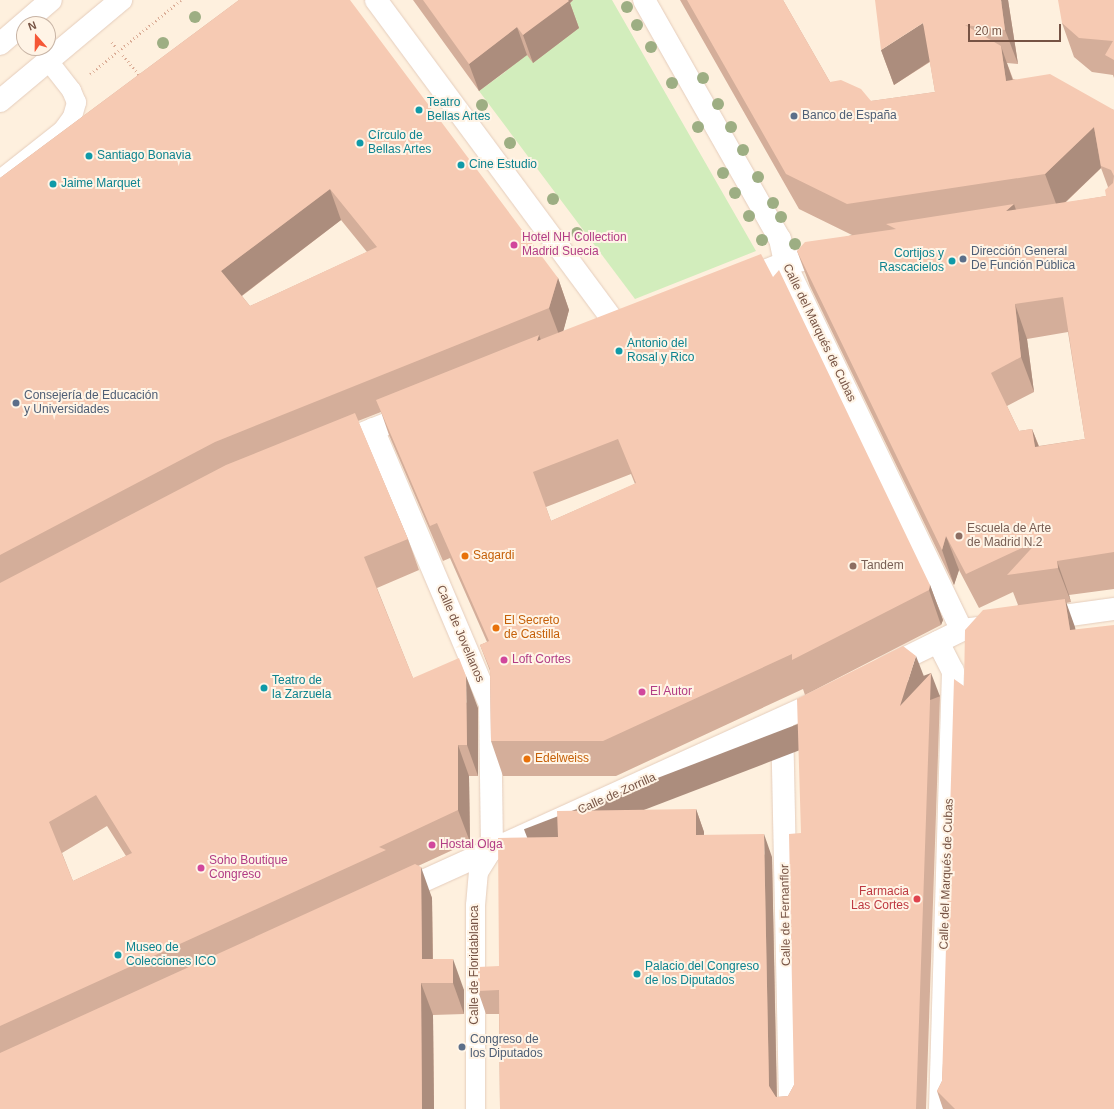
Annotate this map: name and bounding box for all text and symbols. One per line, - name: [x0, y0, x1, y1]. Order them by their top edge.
- north arrow: [16, 16, 56, 56]
- scale bar: [970, 16, 1063, 42]
- text: N: [26, 19, 38, 33]
- text: 20 m: [975, 24, 1002, 38]
- place label: Teatro Bellas Artes: [427, 96, 491, 124]
- marker: Teatro Bellas Artes: [414, 105, 424, 115]
- place label: Banco de España: [802, 109, 897, 123]
- marker: Banco de España: [789, 111, 799, 121]
- place label: Círculo de Bellas Artes: [368, 129, 432, 157]
- marker: Círculo de Bellas Artes: [355, 138, 365, 148]
- place label: Santiago Bonavia: [97, 149, 191, 163]
- marker: Santiago Bonavia: [84, 151, 94, 161]
- place label: Cine Estudio: [469, 158, 537, 172]
- marker: Cine Estudio: [456, 160, 466, 170]
- place label: Jaime Marquet: [61, 177, 140, 191]
- marker: Jaime Marquet: [48, 179, 58, 189]
- place label: Hotel NH Collection Madrid Suecia: [522, 231, 627, 259]
- marker: Hotel NH Collection Madrid Suecia: [509, 240, 519, 250]
- place label: Dirección General De Función Pública: [971, 245, 1075, 273]
- place label: Cortijos y Rascacielos: [879, 247, 944, 275]
- marker: Dirección General De Función Pública: [958, 254, 968, 264]
- marker: Cortijos y Rascacielos: [947, 256, 957, 266]
- street label: Calle del Marqués de Cubas: [779, 262, 859, 404]
- place label: Antonio del Rosal y Rico: [627, 337, 694, 365]
- marker: Antonio del Rosal y Rico: [614, 346, 624, 356]
- place label: Consejería de Educación y Universidades: [24, 389, 158, 417]
- marker: Consejería de Educación y Universidades: [11, 398, 21, 408]
- place label: Escuela de Arte de Madrid N.2: [967, 522, 1052, 550]
- marker: Escuela de Arte de Madrid N.2: [954, 531, 964, 541]
- place label: Sagardi: [473, 549, 514, 563]
- marker: Sagardi: [460, 551, 470, 561]
- place label: Tandem: [861, 559, 904, 573]
- marker: Tandem: [848, 561, 858, 571]
- street label: Calle de Jovellanos: [433, 583, 487, 685]
- place label: El Secreto de Castilla: [504, 614, 560, 642]
- marker: El Secreto de Castilla: [491, 623, 501, 633]
- place label: Loft Cortes: [512, 653, 571, 667]
- marker: Loft Cortes: [499, 655, 509, 665]
- place label: Teatro de la Zarzuela: [272, 674, 331, 702]
- marker: Teatro de la Zarzuela: [259, 683, 269, 693]
- place label: El Autor: [650, 685, 693, 699]
- marker: El Autor: [637, 687, 647, 697]
- place label: Edelweiss: [535, 752, 589, 766]
- marker: Edelweiss: [522, 754, 532, 764]
- street label: Calle de Zorrilla: [576, 770, 658, 818]
- street label: Calle del Marqués de Cubas: [937, 798, 957, 950]
- place label: Hostal Olga: [440, 838, 503, 852]
- marker: Hostal Olga: [427, 840, 437, 850]
- place label: Soho Boutique Congreso: [209, 854, 288, 882]
- marker: Soho Boutique Congreso: [196, 863, 206, 873]
- street label: Calle de Fernanflor: [778, 864, 794, 966]
- place label: Farmacia Las Cortes: [851, 885, 909, 913]
- marker: Farmacia Las Cortes: [912, 894, 922, 904]
- street label: Calle de Floridablanca: [468, 905, 482, 1025]
- place label: Museo de Colecciones ICO: [126, 941, 216, 969]
- marker: Museo de Colecciones ICO: [113, 950, 123, 960]
- place label: Palacio del Congreso de los Diputados: [645, 960, 759, 988]
- marker: Palacio del Congreso de los Diputados: [632, 969, 642, 979]
- place label: Congreso de los Diputados: [470, 1033, 543, 1061]
- marker: Congreso de los Diputados: [457, 1042, 467, 1052]

